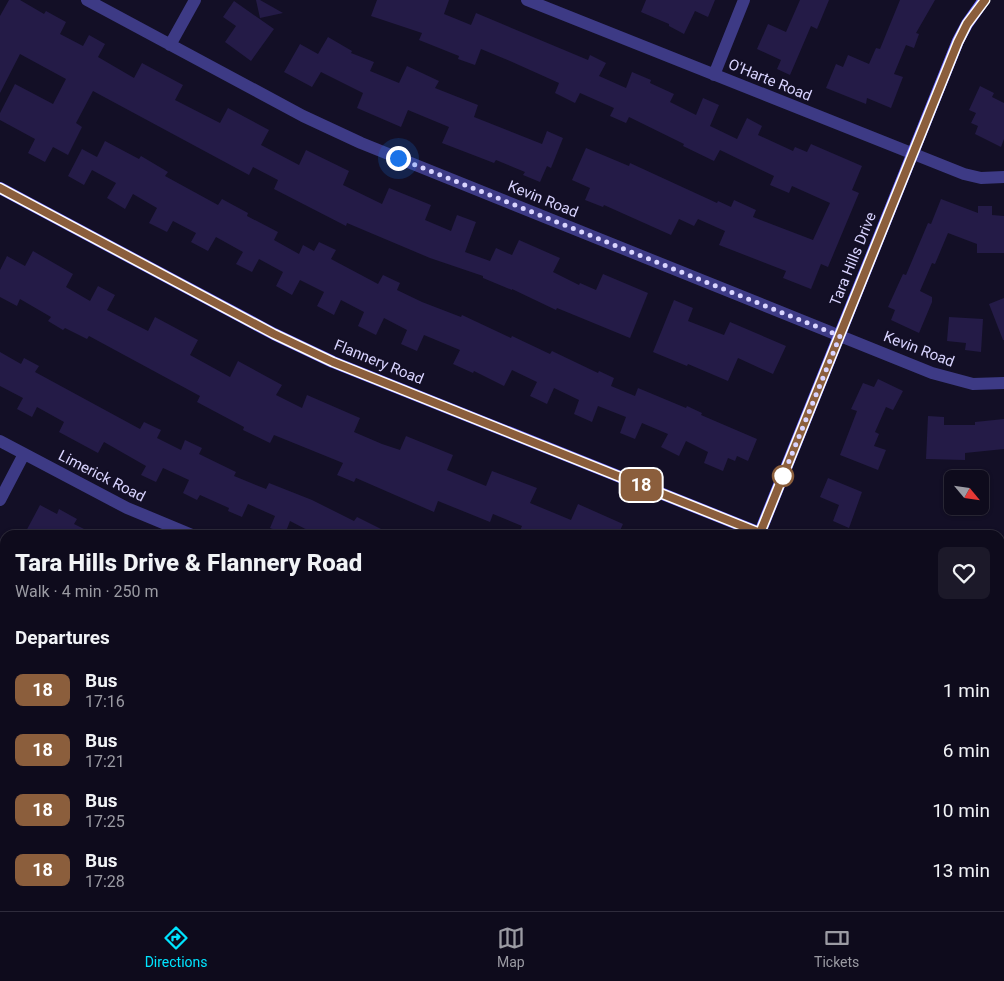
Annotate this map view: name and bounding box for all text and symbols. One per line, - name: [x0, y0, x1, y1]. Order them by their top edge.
- street label: O'Harte Road: [726, 55, 814, 105]
- your location: [386, 146, 411, 171]
- street label: Kevin Road: [505, 177, 581, 221]
- street label: Tara Hills Drive: [826, 209, 880, 309]
- street label: Kevin Road: [881, 327, 957, 371]
- street label: Flannery Road: [332, 336, 426, 388]
- street label: Limerick Road: [56, 446, 148, 506]
- unlabelled marker: [772, 465, 794, 487]
- line badge: 18: [618, 469, 664, 501]
- north arrow: [944, 470, 989, 515]
- map controls: [944, 470, 989, 515]
- text: 18: [631, 474, 651, 495]
- button: heart: [938, 547, 990, 599]
- text: Tara Hills Drive & Flannery Road: [15, 549, 362, 577]
- text: Walk · 4 min · 250 m: [15, 582, 159, 601]
- text: Departures: [15, 626, 110, 649]
- text: Bus: [85, 669, 118, 692]
- text: 18: [32, 679, 53, 700]
- text: 1 min: [943, 679, 990, 702]
- text: 17:16: [85, 692, 125, 711]
- text: Bus: [85, 729, 118, 752]
- text: 18: [32, 739, 53, 760]
- text: 6 min: [943, 739, 990, 762]
- text: 17:21: [85, 752, 125, 771]
- text: Bus: [85, 789, 118, 812]
- text: 18: [32, 799, 53, 820]
- text: 10 min: [932, 799, 990, 822]
- text: 17:25: [85, 812, 125, 831]
- text: Bus: [85, 849, 118, 872]
- text: 18: [32, 859, 53, 880]
- text: 13 min: [932, 859, 990, 882]
- text: 17:28: [85, 872, 125, 891]
- tab: Directions: [145, 924, 208, 970]
- tab: Map: [497, 924, 525, 970]
- tab: Tickets: [814, 924, 859, 970]

